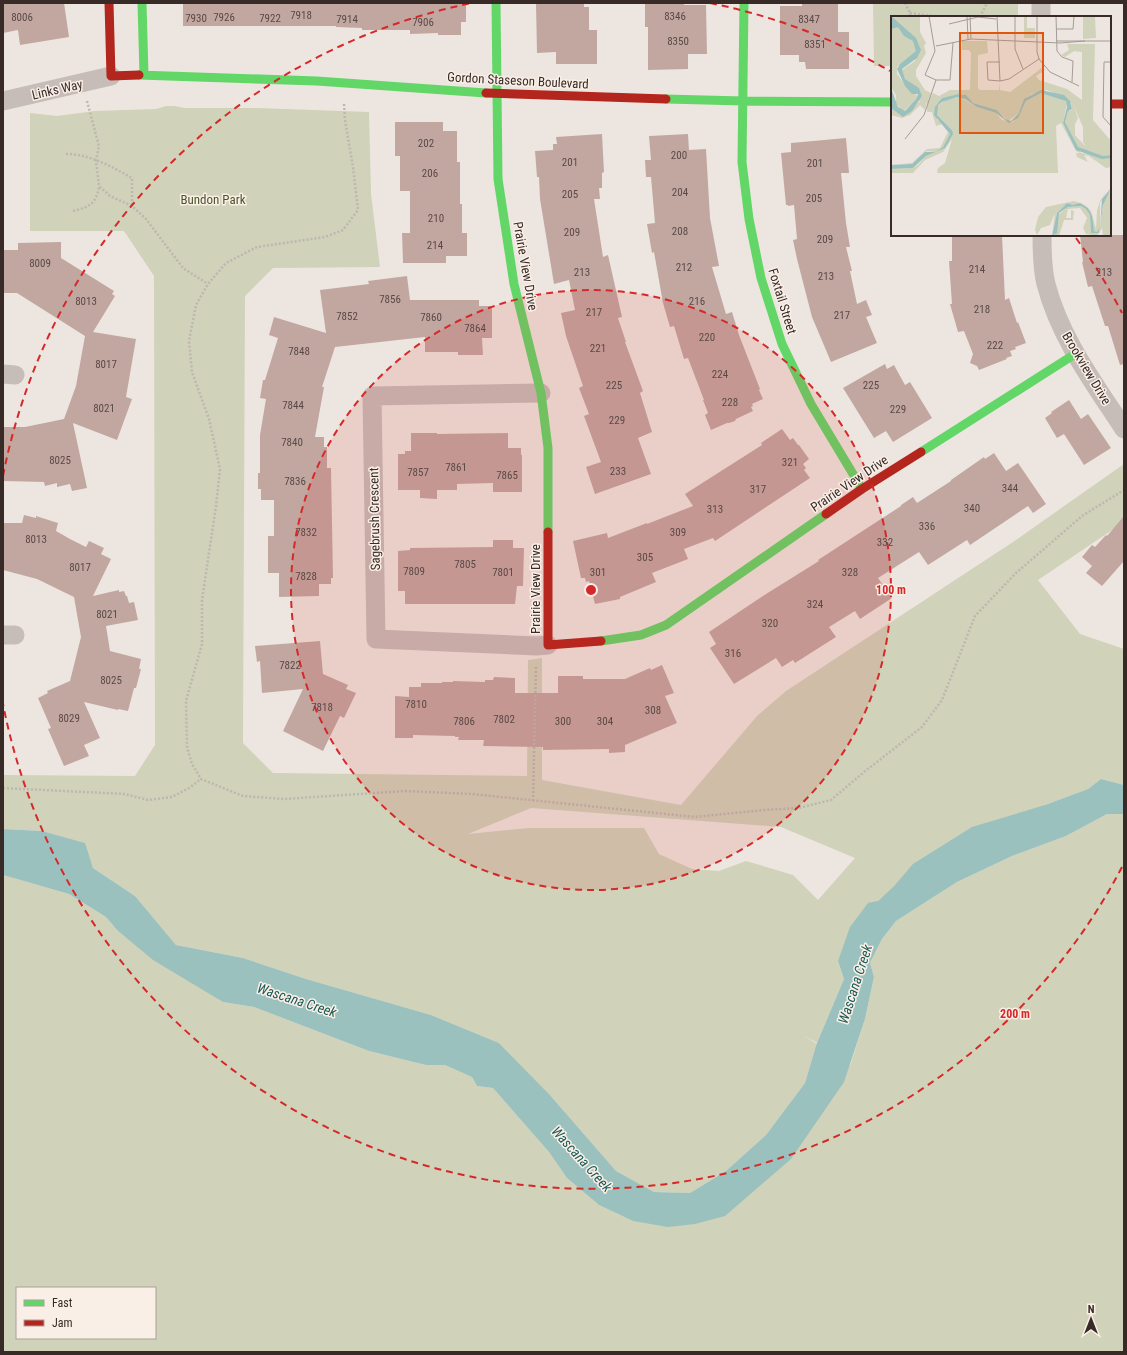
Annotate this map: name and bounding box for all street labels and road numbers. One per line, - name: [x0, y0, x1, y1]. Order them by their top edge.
- street label: Gordon Staseson Boulevard: [447, 69, 589, 92]
- street label: Links Way: [30, 76, 84, 103]
- street label: Prairie View Drive: [510, 221, 541, 312]
- street label: Foxtail Street: [765, 267, 800, 336]
- street label: Brookview Drive: [1059, 329, 1114, 407]
- street label: Prairie View Drive: [808, 452, 891, 515]
- street label: Sagebrush Crescent: [366, 467, 383, 571]
- street label: Prairie View Drive: [528, 544, 543, 634]

